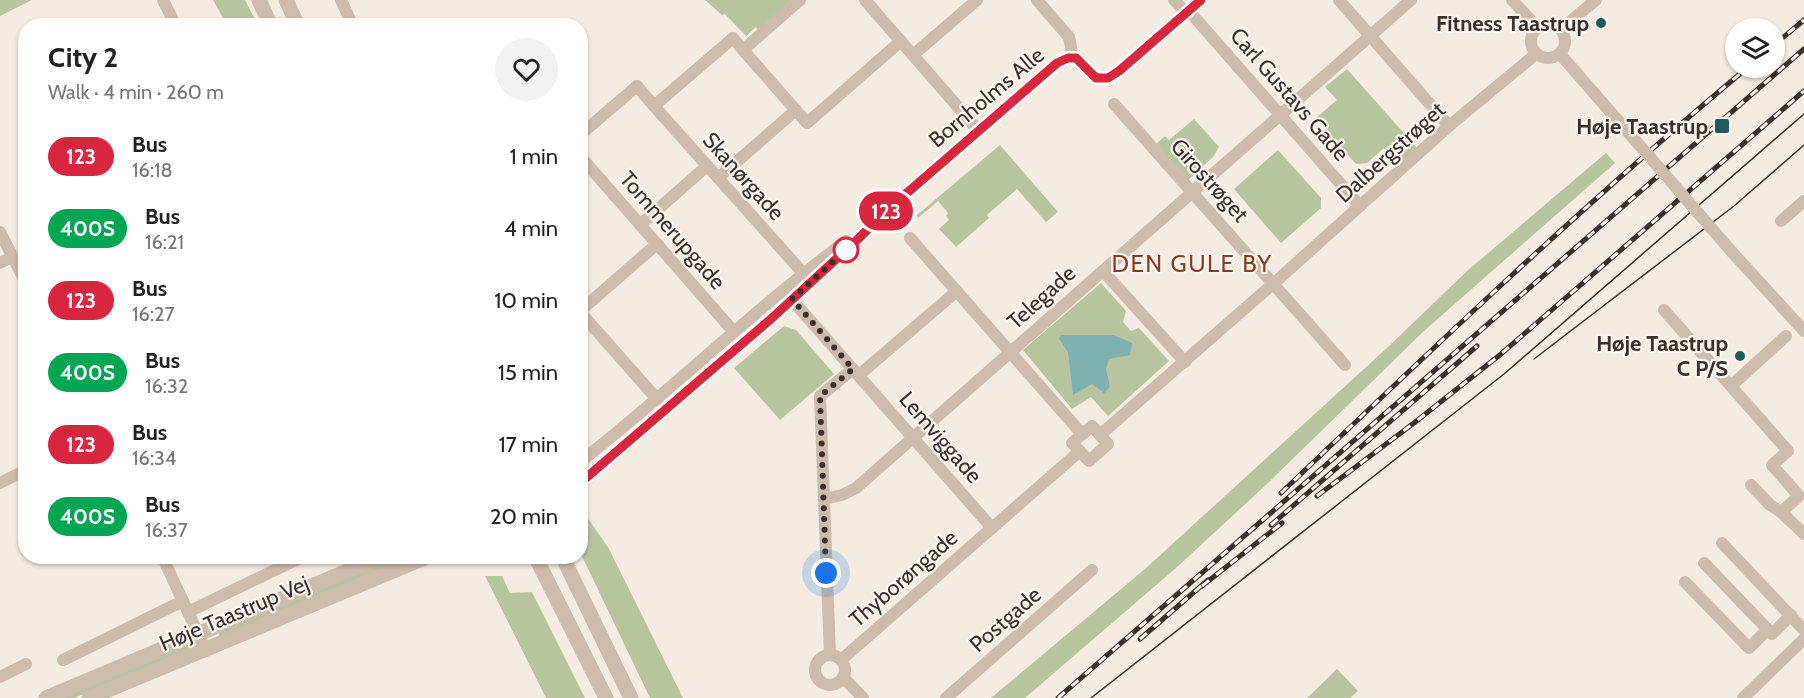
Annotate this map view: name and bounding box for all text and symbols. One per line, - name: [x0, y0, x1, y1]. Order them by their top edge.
- place label: Fitness Taastrup: [1436, 10, 1589, 37]
- marker: Fitness Taastrup: [1594, 16, 1608, 30]
- map controls: [1725, 18, 1785, 78]
- button: layers: [1725, 18, 1785, 78]
- street label: Carl Gustavs Gade: [1224, 22, 1355, 166]
- button: heart: [495, 38, 558, 101]
- text: City 2: [48, 40, 118, 74]
- street label: Bornholms Alle: [923, 41, 1049, 153]
- text: Walk · 4 min · 260 m: [48, 80, 224, 104]
- street label: Dalbergstrøget: [1330, 96, 1451, 208]
- place label: Høje Taastrup: [1576, 113, 1708, 140]
- marker: Høje Taastrup: [1713, 117, 1731, 135]
- street label: Skanørgade: [697, 127, 790, 226]
- text: Bus: [132, 131, 167, 158]
- street label: Girostrøget: [1165, 133, 1255, 228]
- text: 1 min: [510, 143, 558, 170]
- text: 123: [66, 144, 96, 169]
- text: 16:18: [132, 158, 173, 182]
- street label: Tommerupgade: [614, 166, 731, 295]
- line badge: 123: [852, 192, 920, 230]
- text: 123: [871, 199, 901, 224]
- text: Bus: [145, 203, 180, 230]
- text: 4 min: [504, 215, 558, 242]
- text: 400S: [60, 216, 115, 241]
- text: 16:21: [145, 230, 184, 254]
- unlabelled marker: [833, 237, 859, 263]
- district label: DEN GULE BY: [1111, 249, 1273, 278]
- street label: Telegade: [1002, 260, 1081, 335]
- text: Bus: [132, 275, 167, 302]
- text: 10 min: [494, 287, 558, 314]
- text: 123: [66, 288, 96, 313]
- text: 16:27: [132, 302, 175, 326]
- place label: Høje Taastrup C P/S: [1596, 330, 1728, 382]
- text: Bus: [145, 347, 180, 374]
- marker: Høje Taastrup C P/S: [1733, 349, 1747, 363]
- text: 15 min: [498, 359, 558, 386]
- text: 400S: [60, 360, 115, 385]
- text: 16:32: [145, 374, 188, 398]
- street label: Lemviggade: [894, 386, 988, 489]
- text: Bus: [132, 419, 167, 446]
- text: 17 min: [499, 431, 558, 458]
- text: 123: [66, 432, 96, 457]
- text: 16:34: [132, 446, 176, 470]
- text: Bus: [145, 491, 180, 518]
- text: 20 min: [490, 503, 558, 530]
- text: 400S: [60, 504, 115, 529]
- text: 16:37: [145, 518, 188, 542]
- street label: Thyborøngade: [844, 524, 963, 633]
- your location: [811, 558, 841, 588]
- street label: Høje Taastrup Vej: [155, 570, 313, 657]
- street label: Postgade: [964, 581, 1047, 658]

